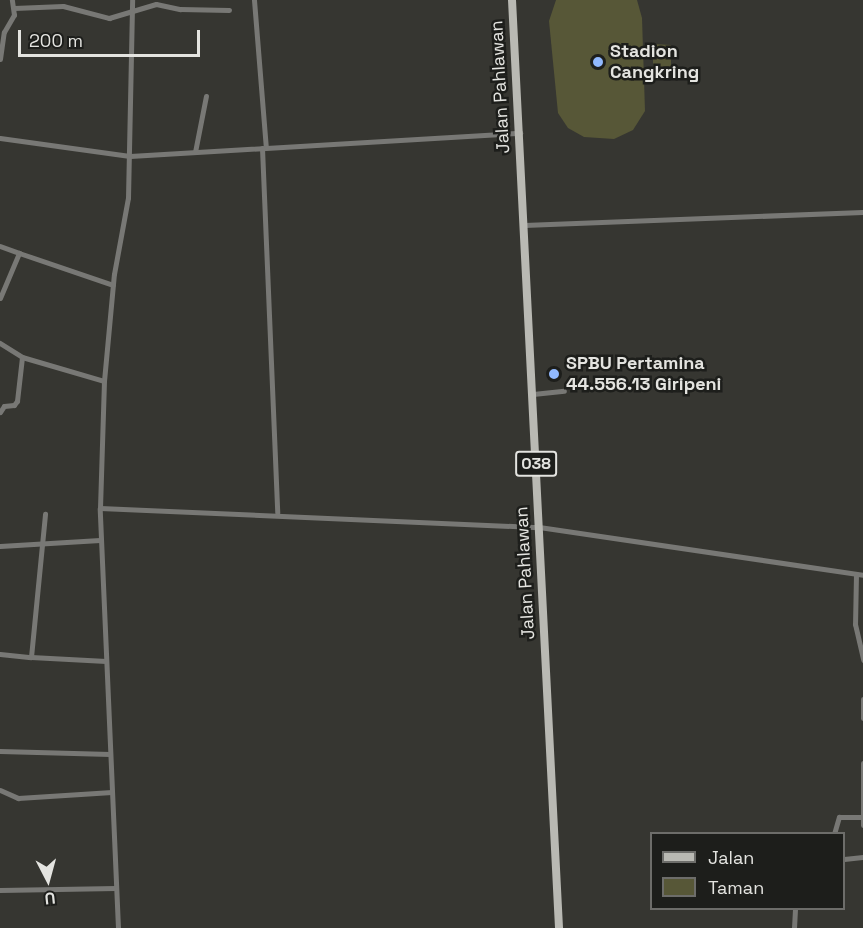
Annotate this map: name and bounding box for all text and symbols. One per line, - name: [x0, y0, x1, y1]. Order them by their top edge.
- scale bar: [21, 18, 202, 56]
- street label: Jalan Pahlawan: [486, 20, 514, 154]
- text: 200 m: [29, 29, 83, 52]
- place label: Stadion Cangkring: [610, 41, 699, 84]
- marker: Stadion Cangkring: [591, 55, 605, 69]
- place label: SPBU Pertamina 44.556.13 Giripeni: [566, 353, 721, 395]
- marker: SPBU Pertamina 44.556.13 Giripeni: [547, 367, 561, 381]
- road number: 038: [515, 451, 557, 477]
- street label: Jalan Pahlawan: [511, 506, 539, 640]
- legend: [650, 832, 845, 910]
- text: Jalan: [708, 846, 754, 869]
- north arrow: [18, 850, 78, 910]
- text: Taman: [708, 876, 764, 899]
- text: U: [43, 887, 56, 909]

